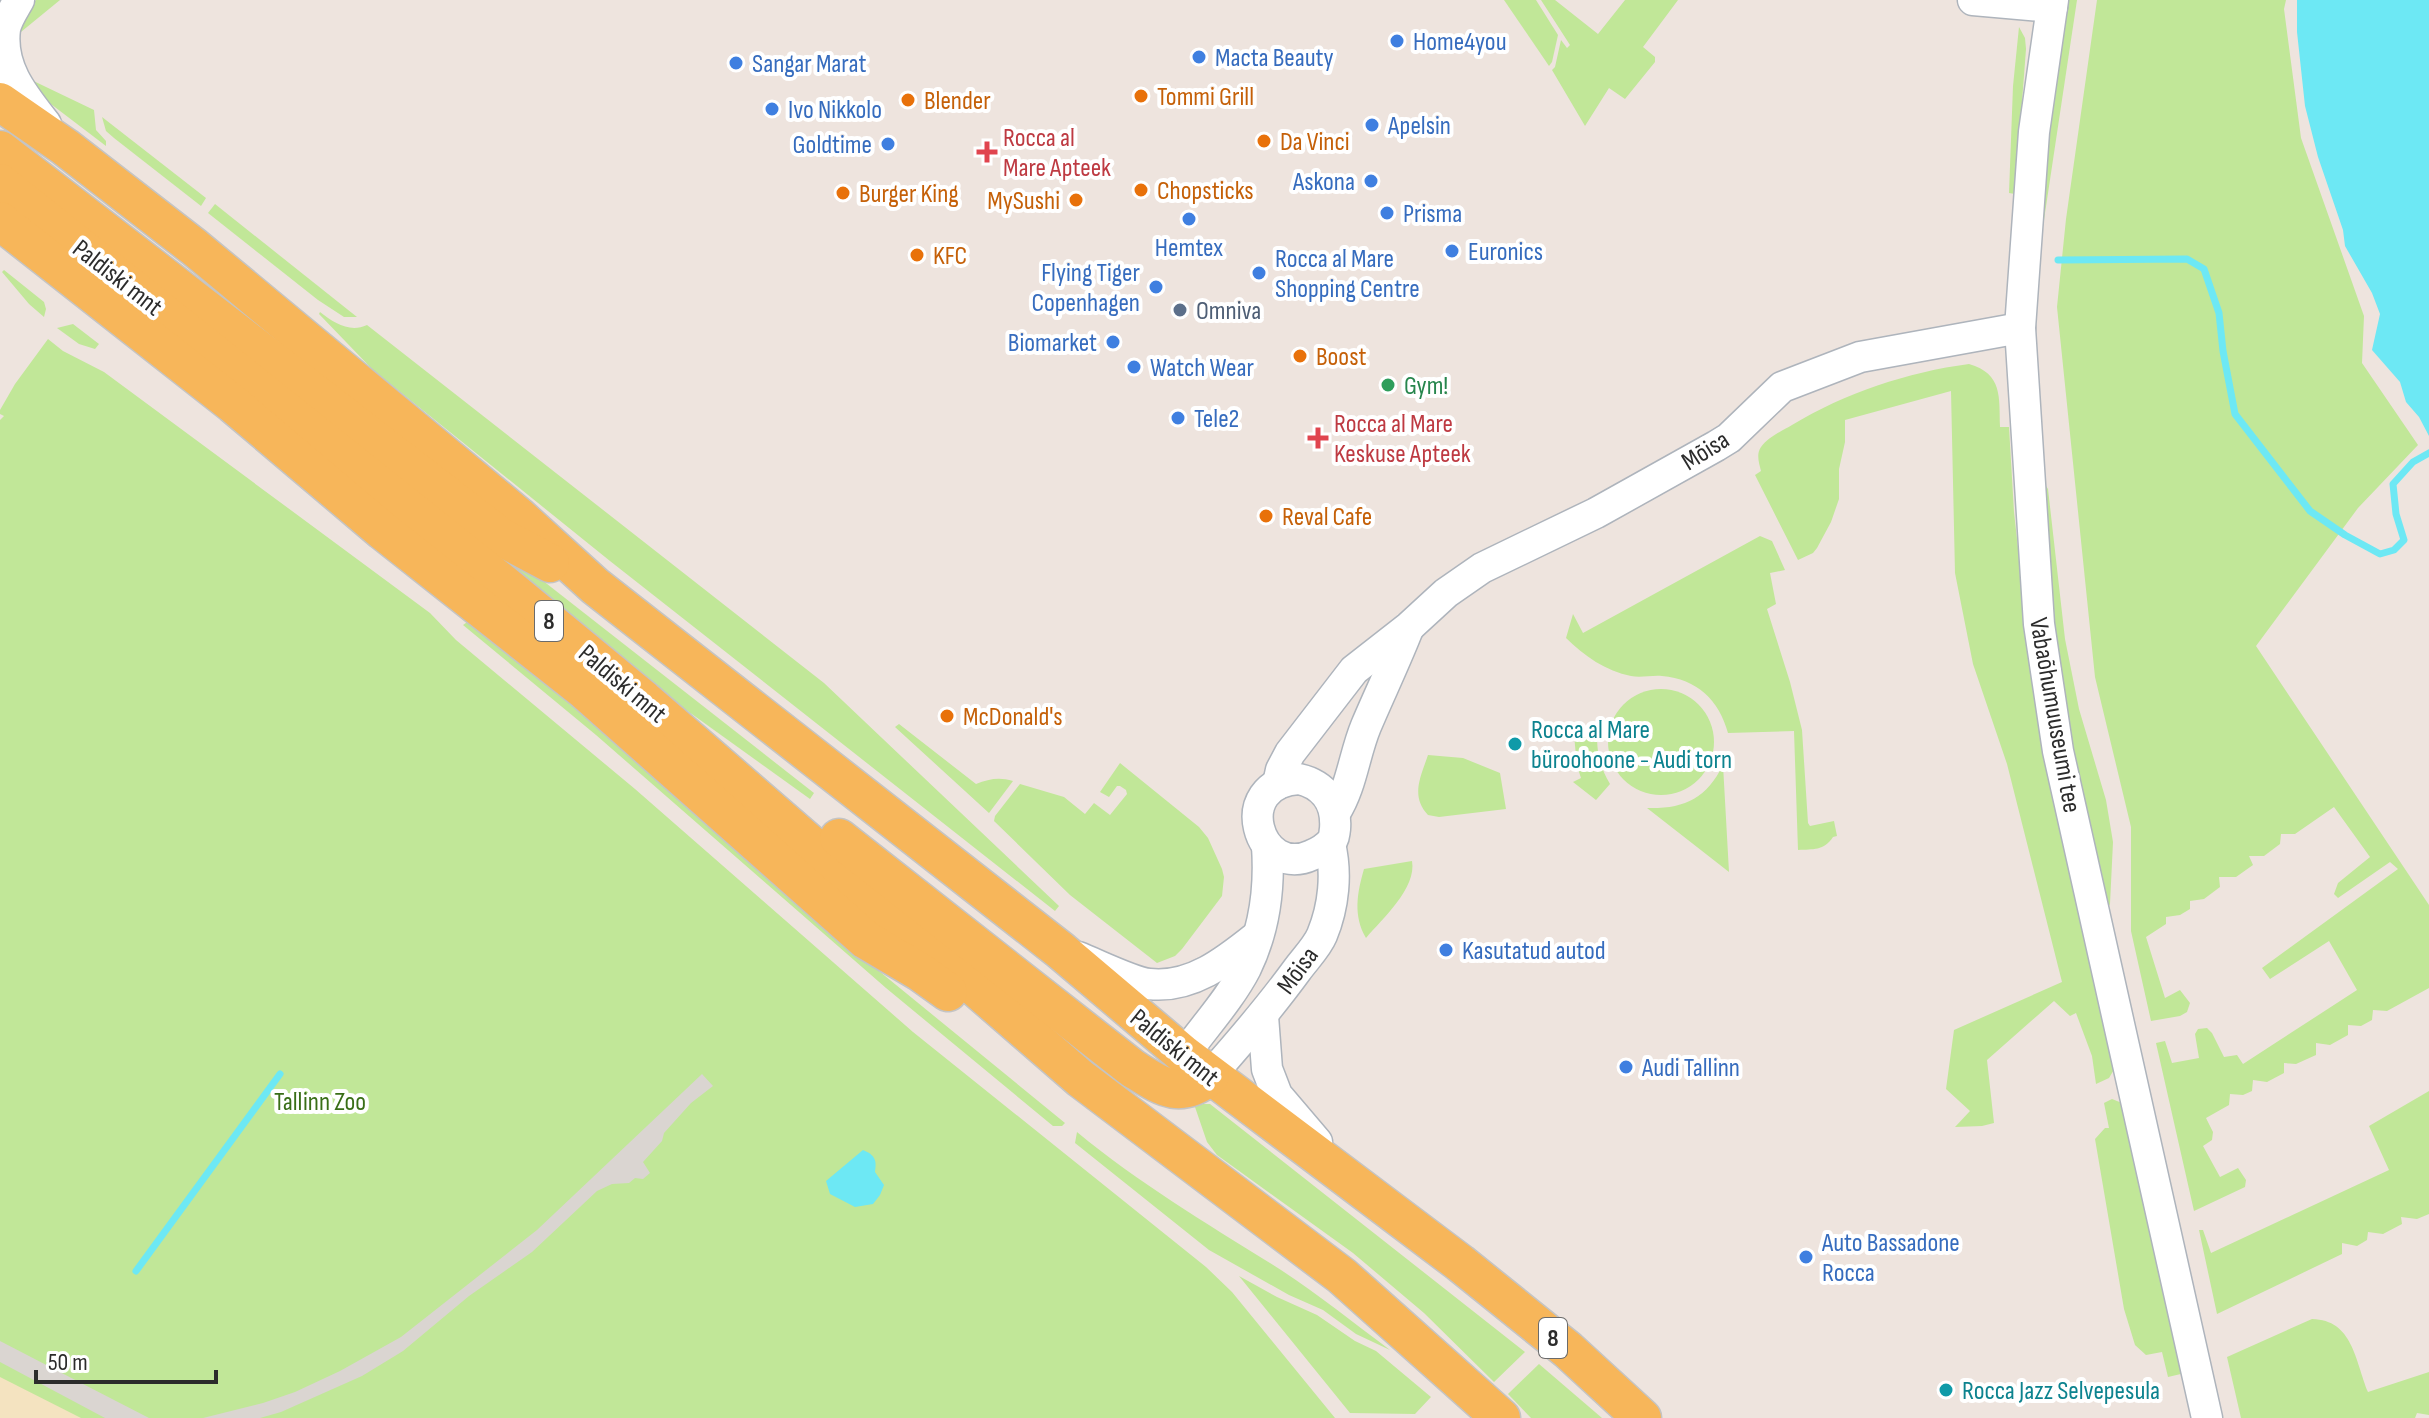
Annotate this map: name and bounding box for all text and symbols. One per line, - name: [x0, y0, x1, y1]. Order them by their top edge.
- place label: Home4you: [1413, 27, 1507, 58]
- marker: Home4you: [1388, 32, 1406, 50]
- place label: Macta Beauty: [1215, 43, 1334, 74]
- marker: Macta Beauty: [1190, 48, 1208, 66]
- place label: Sangar Marat: [752, 49, 866, 80]
- marker: Sangar Marat: [727, 54, 745, 72]
- place label: Tommi Grill: [1157, 82, 1254, 113]
- place label: Blender: [924, 86, 991, 117]
- marker: Tommi Grill: [1132, 87, 1150, 105]
- marker: Blender: [899, 91, 917, 109]
- place label: Ivo Nikkolo: [788, 95, 882, 126]
- marker: Ivo Nikkolo: [763, 100, 781, 118]
- place label: Apelsin: [1387, 111, 1451, 142]
- marker: Apelsin: [1363, 116, 1381, 134]
- place label: Rocca al Mare Apteek: [1003, 123, 1111, 184]
- place label: Da Vinci: [1280, 127, 1350, 158]
- place label: Goldtime: [793, 130, 872, 161]
- marker: Da Vinci: [1255, 132, 1273, 150]
- marker: Goldtime: [879, 135, 897, 153]
- marker: Rocca al Mare Apteek: [978, 143, 996, 161]
- place label: Askona: [1292, 167, 1355, 198]
- marker: Askona: [1362, 172, 1380, 190]
- place label: Chopsticks: [1157, 176, 1254, 207]
- place label: Burger King: [859, 179, 959, 210]
- marker: Chopsticks: [1132, 181, 1150, 199]
- marker: Burger King: [834, 184, 852, 202]
- place label: MySushi: [987, 186, 1060, 217]
- marker: MySushi: [1067, 191, 1085, 209]
- place label: Prisma: [1403, 199, 1462, 230]
- marker: Prisma: [1378, 204, 1396, 222]
- marker: Hemtex: [1180, 210, 1198, 228]
- place label: Hemtex: [1155, 233, 1223, 264]
- street label: Paldiski mnt: [66, 234, 168, 323]
- place label: Euronics: [1468, 237, 1543, 268]
- place label: KFC: [933, 241, 967, 272]
- marker: Euronics: [1443, 242, 1461, 260]
- place label: Rocca al Mare Shopping Centre: [1275, 244, 1420, 305]
- marker: KFC: [908, 246, 926, 264]
- place label: Flying Tiger Copenhagen: [1032, 258, 1141, 319]
- marker: Rocca al Mare Shopping Centre: [1250, 264, 1268, 282]
- marker: Flying Tiger Copenhagen: [1147, 278, 1165, 296]
- place label: Omniva: [1196, 296, 1261, 327]
- marker: Omniva: [1171, 301, 1189, 319]
- place label: Biomarket: [1008, 328, 1097, 359]
- marker: Biomarket: [1104, 333, 1122, 351]
- place label: Boost: [1316, 342, 1366, 373]
- marker: Boost: [1291, 347, 1309, 365]
- place label: Watch Wear: [1150, 353, 1255, 384]
- marker: Watch Wear: [1125, 358, 1143, 376]
- place label: Gym!: [1404, 371, 1448, 402]
- marker: Gym!: [1379, 376, 1397, 394]
- place label: Tele2: [1194, 404, 1239, 435]
- marker: Tele2: [1169, 409, 1187, 427]
- place label: Rocca al Mare Keskuse Apteek: [1334, 409, 1471, 470]
- street label: Mõisa: [1676, 425, 1735, 478]
- marker: Rocca al Mare Keskuse Apteek: [1309, 429, 1327, 447]
- place label: Reval Cafe: [1282, 502, 1372, 533]
- marker: Reval Cafe: [1257, 507, 1275, 525]
- road number: 8: [535, 601, 563, 641]
- street label: Vabaõhumuuseumi tee: [2022, 615, 2087, 815]
- street label: Paldiski mnt: [572, 638, 672, 730]
- place label: McDonald's: [963, 702, 1063, 733]
- marker: McDonald's: [938, 707, 956, 725]
- place label: Rocca al Mare büroohoone - Audi torn: [1531, 715, 1732, 776]
- marker: Rocca al Mare büroohoone - Audi torn: [1506, 735, 1524, 753]
- place label: Kasutatud autod: [1462, 936, 1606, 967]
- street label: Mõisa: [1271, 941, 1326, 1000]
- marker: Kasutatud autod: [1437, 941, 1455, 959]
- street label: Paldiski mnt: [1123, 1003, 1225, 1093]
- place label: Audi Tallinn: [1641, 1053, 1740, 1084]
- marker: Audi Tallinn: [1617, 1058, 1635, 1076]
- park label: Tallinn Zoo: [274, 1087, 366, 1118]
- place label: Auto Bassadone Rocca: [1821, 1228, 1960, 1289]
- marker: Auto Bassadone Rocca: [1797, 1248, 1815, 1266]
- road number: 8: [1539, 1318, 1567, 1358]
- scale bar: [36, 1334, 216, 1384]
- text: 50 m: [48, 1348, 88, 1377]
- place label: Rocca Jazz Selvepesula: [1962, 1376, 2160, 1407]
- marker: Rocca Jazz Selvepesula: [1937, 1381, 1955, 1399]

